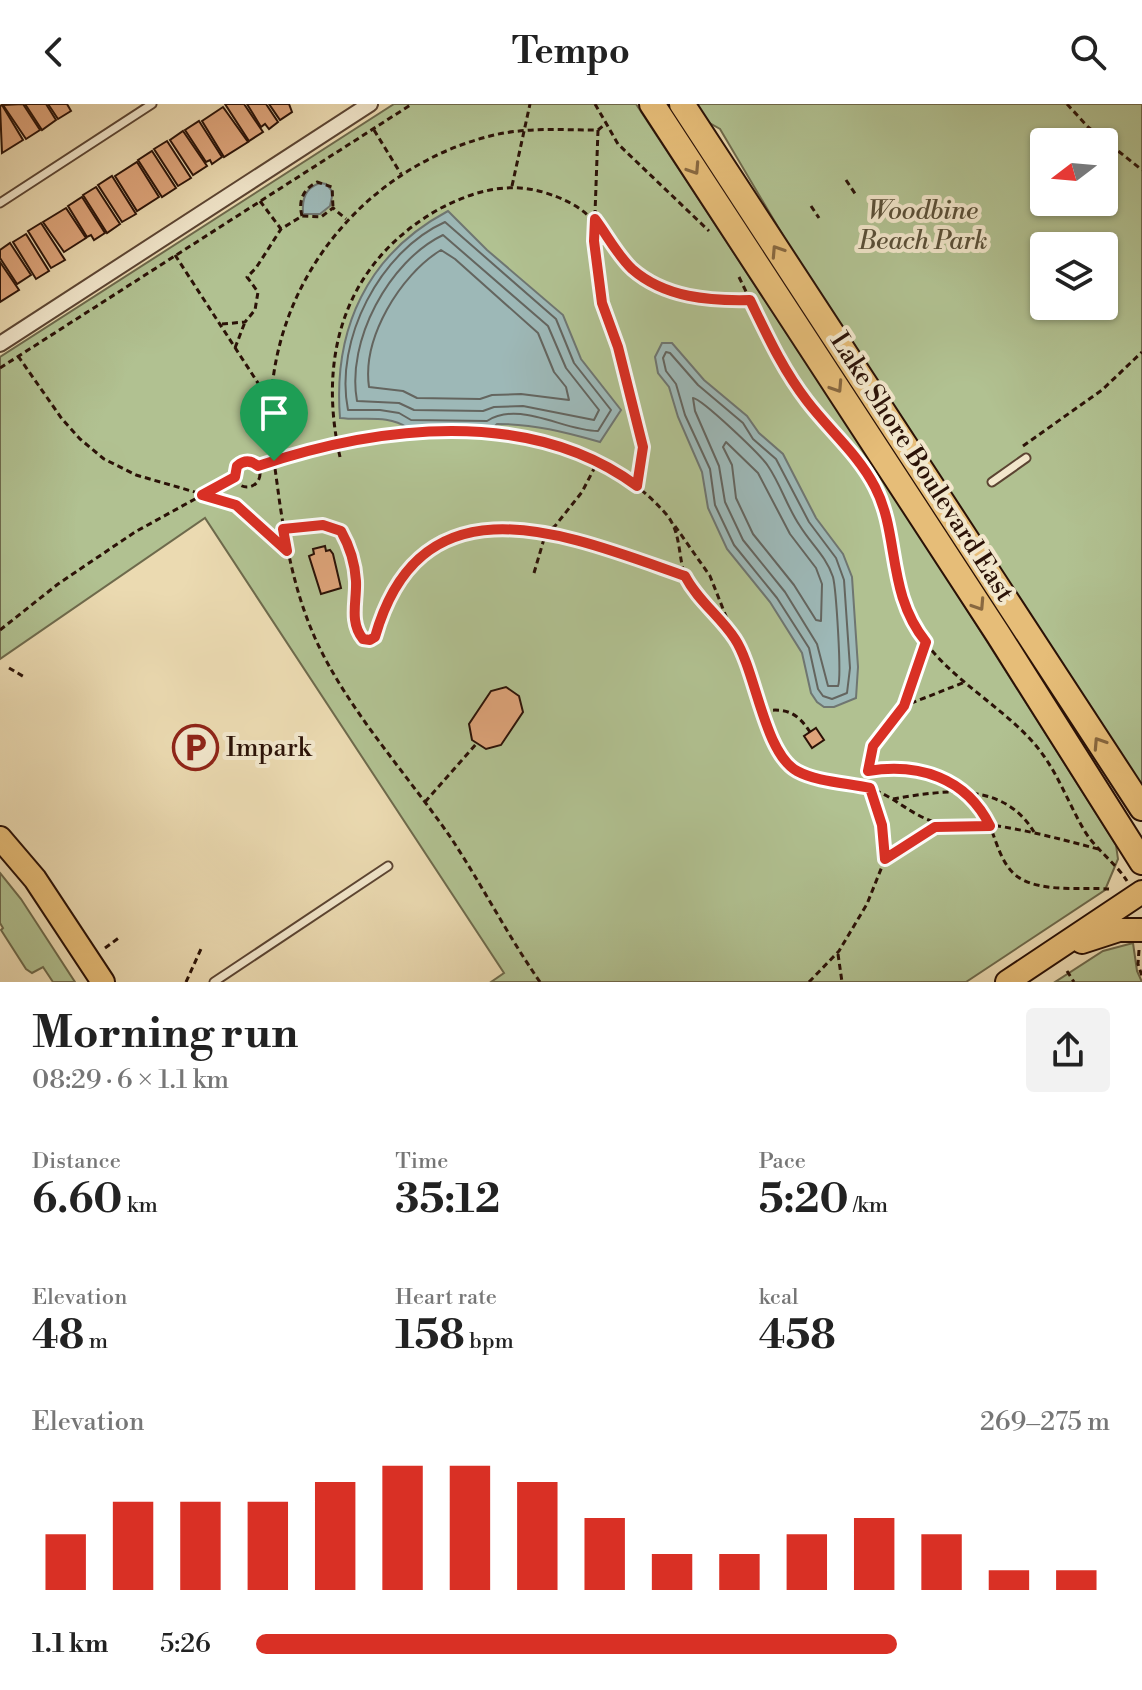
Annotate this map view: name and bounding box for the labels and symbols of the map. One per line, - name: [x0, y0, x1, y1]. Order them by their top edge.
- north arrow: [1030, 128, 1118, 216]
- one-way arrow: [685, 161, 700, 175]
- park label: Woodbine Beach Park: [858, 195, 988, 257]
- one-way arrow: [771, 245, 786, 260]
- street label: Lake Shore Boulevard East: [823, 327, 1021, 607]
- one-way arrow: [827, 378, 842, 393]
- pin: [240, 379, 308, 461]
- one-way arrow: [969, 596, 984, 610]
- parking icon: Impark: [171, 724, 219, 772]
- place label: Impark: [226, 732, 313, 764]
- one-way arrow: [1094, 738, 1109, 752]

